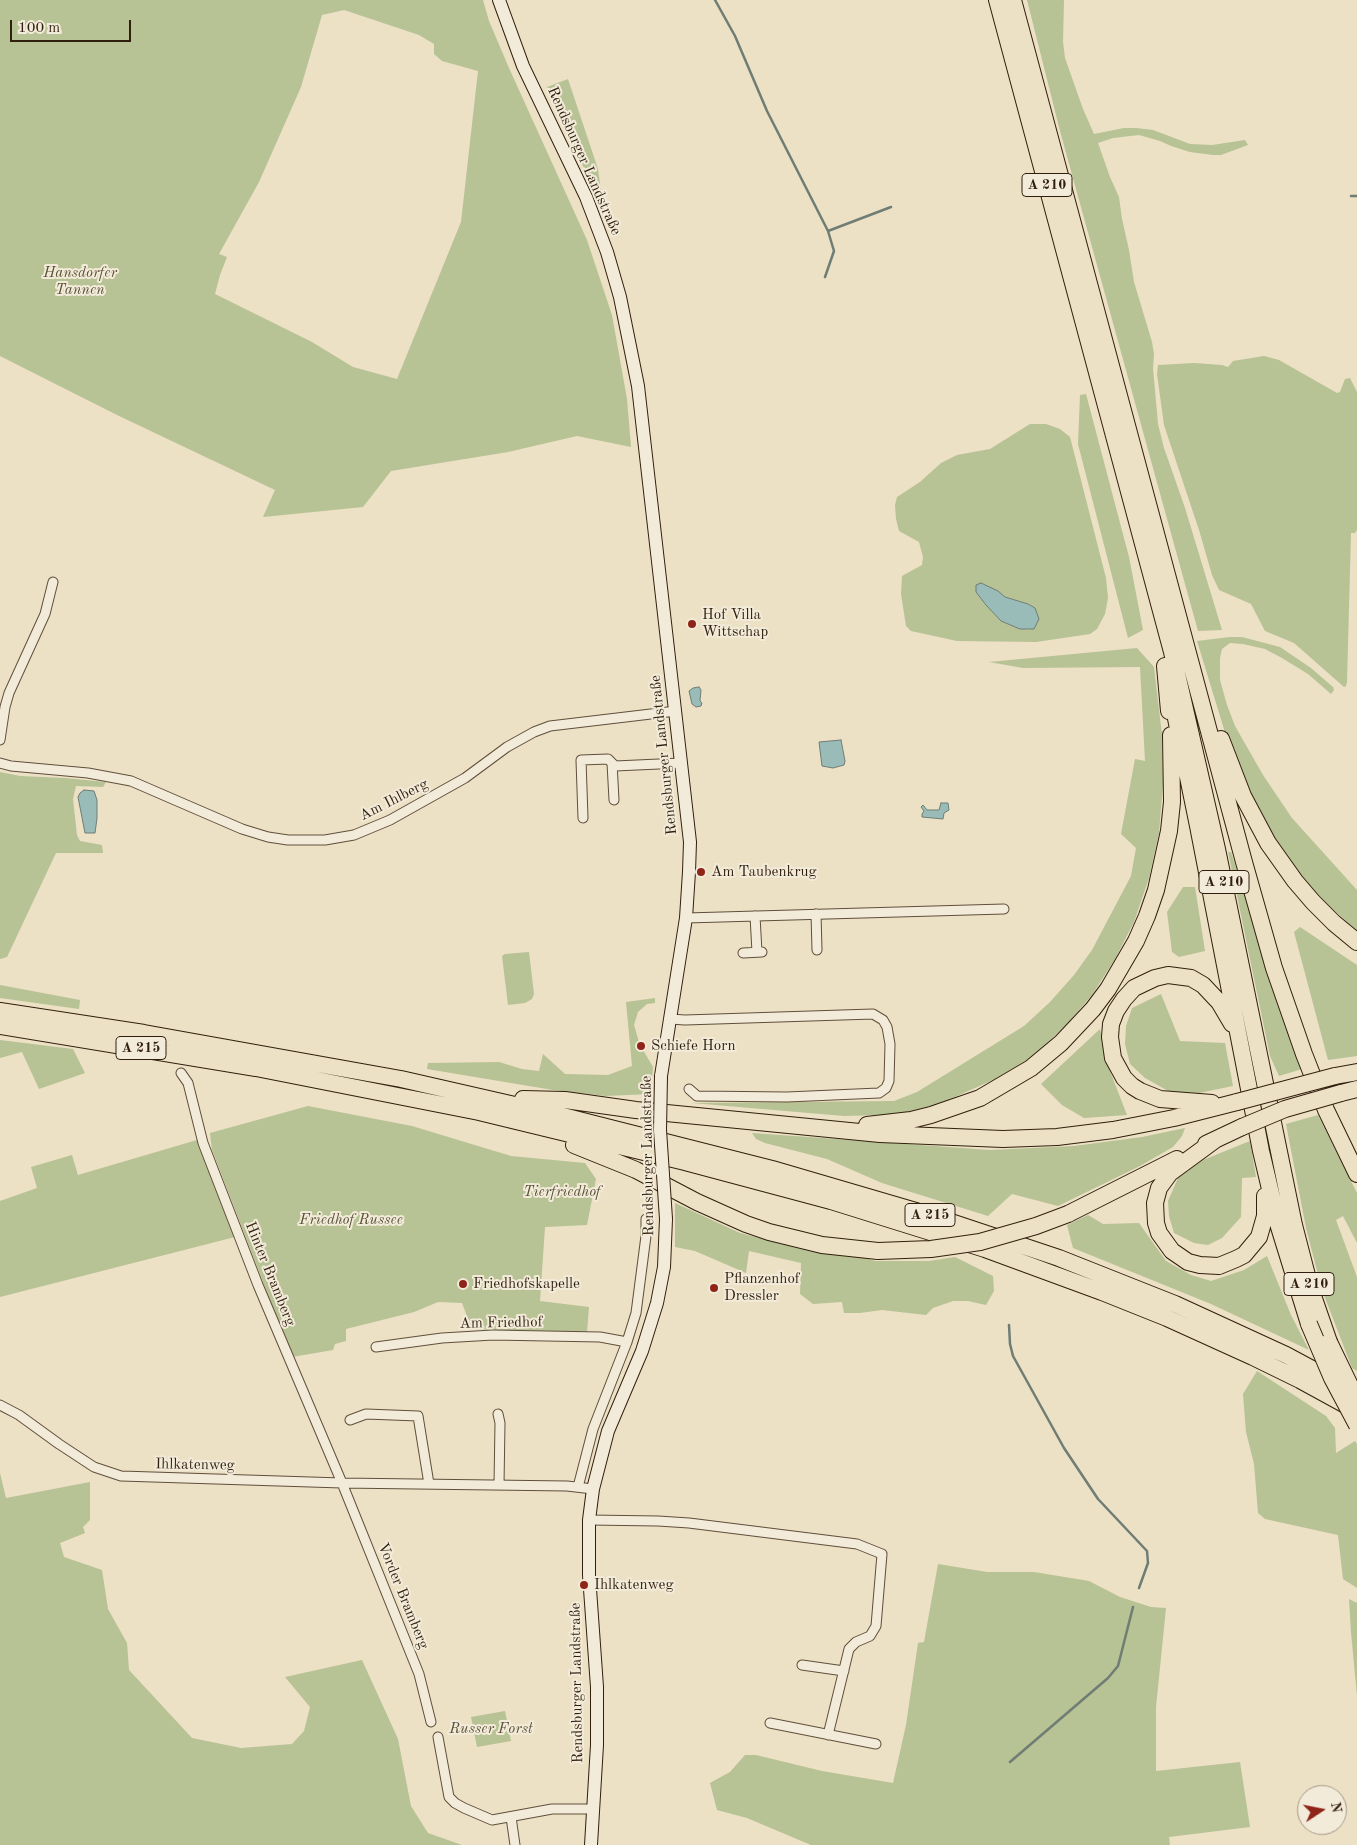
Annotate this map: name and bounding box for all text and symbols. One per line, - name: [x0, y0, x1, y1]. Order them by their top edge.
- scale bar: [12, 10, 134, 42]
- text: 100 m: [18, 21, 60, 36]
- street label: Rendsburger Landstraße: [543, 84, 625, 238]
- road number: A 210: [1022, 174, 1072, 196]
- park label: Hansdorfer Tannen: [43, 264, 117, 299]
- place label: Hof Villa Wittschap: [702, 606, 768, 641]
- marker: Hof Villa Wittschap: [686, 618, 698, 630]
- street label: Rendsburger Landstraße: [647, 674, 681, 836]
- street label: Am Ihlberg: [357, 775, 431, 825]
- place label: Am Taubenkrug: [711, 863, 817, 881]
- marker: Am Taubenkrug: [695, 866, 707, 878]
- road number: A 210: [1199, 870, 1249, 894]
- road number: A 215: [116, 1036, 166, 1060]
- place label: Schiefe Horn: [651, 1037, 736, 1055]
- marker: Schiefe Horn: [635, 1040, 647, 1052]
- street label: Rendsburger Landstraße: [638, 1075, 658, 1237]
- park label: Tierfriedhof: [523, 1183, 601, 1201]
- road number: A 215: [905, 1204, 955, 1226]
- park label: Friedhof Russee: [299, 1211, 403, 1229]
- street label: Hinter Bramberg: [241, 1219, 299, 1329]
- place label: Pflanzenhof Dressler: [724, 1270, 800, 1305]
- road number: A 210: [1284, 1272, 1334, 1296]
- place label: Friedhofskapelle: [473, 1275, 580, 1293]
- marker: Friedhofskapelle: [457, 1278, 469, 1290]
- marker: Pflanzenhof Dressler: [708, 1282, 720, 1294]
- street label: Am Friedhof: [459, 1313, 543, 1333]
- street label: Ihlkatenweg: [155, 1455, 235, 1475]
- street label: Vorder Bramberg: [373, 1540, 433, 1652]
- place label: Ihlkatenweg: [594, 1576, 673, 1594]
- marker: Ihlkatenweg: [578, 1579, 590, 1591]
- street label: Rendsburger Landstraße: [567, 1602, 587, 1764]
- park label: Russer Forst: [449, 1720, 533, 1738]
- north arrow: [1297, 1785, 1347, 1835]
- text: N: [1328, 1801, 1344, 1814]

